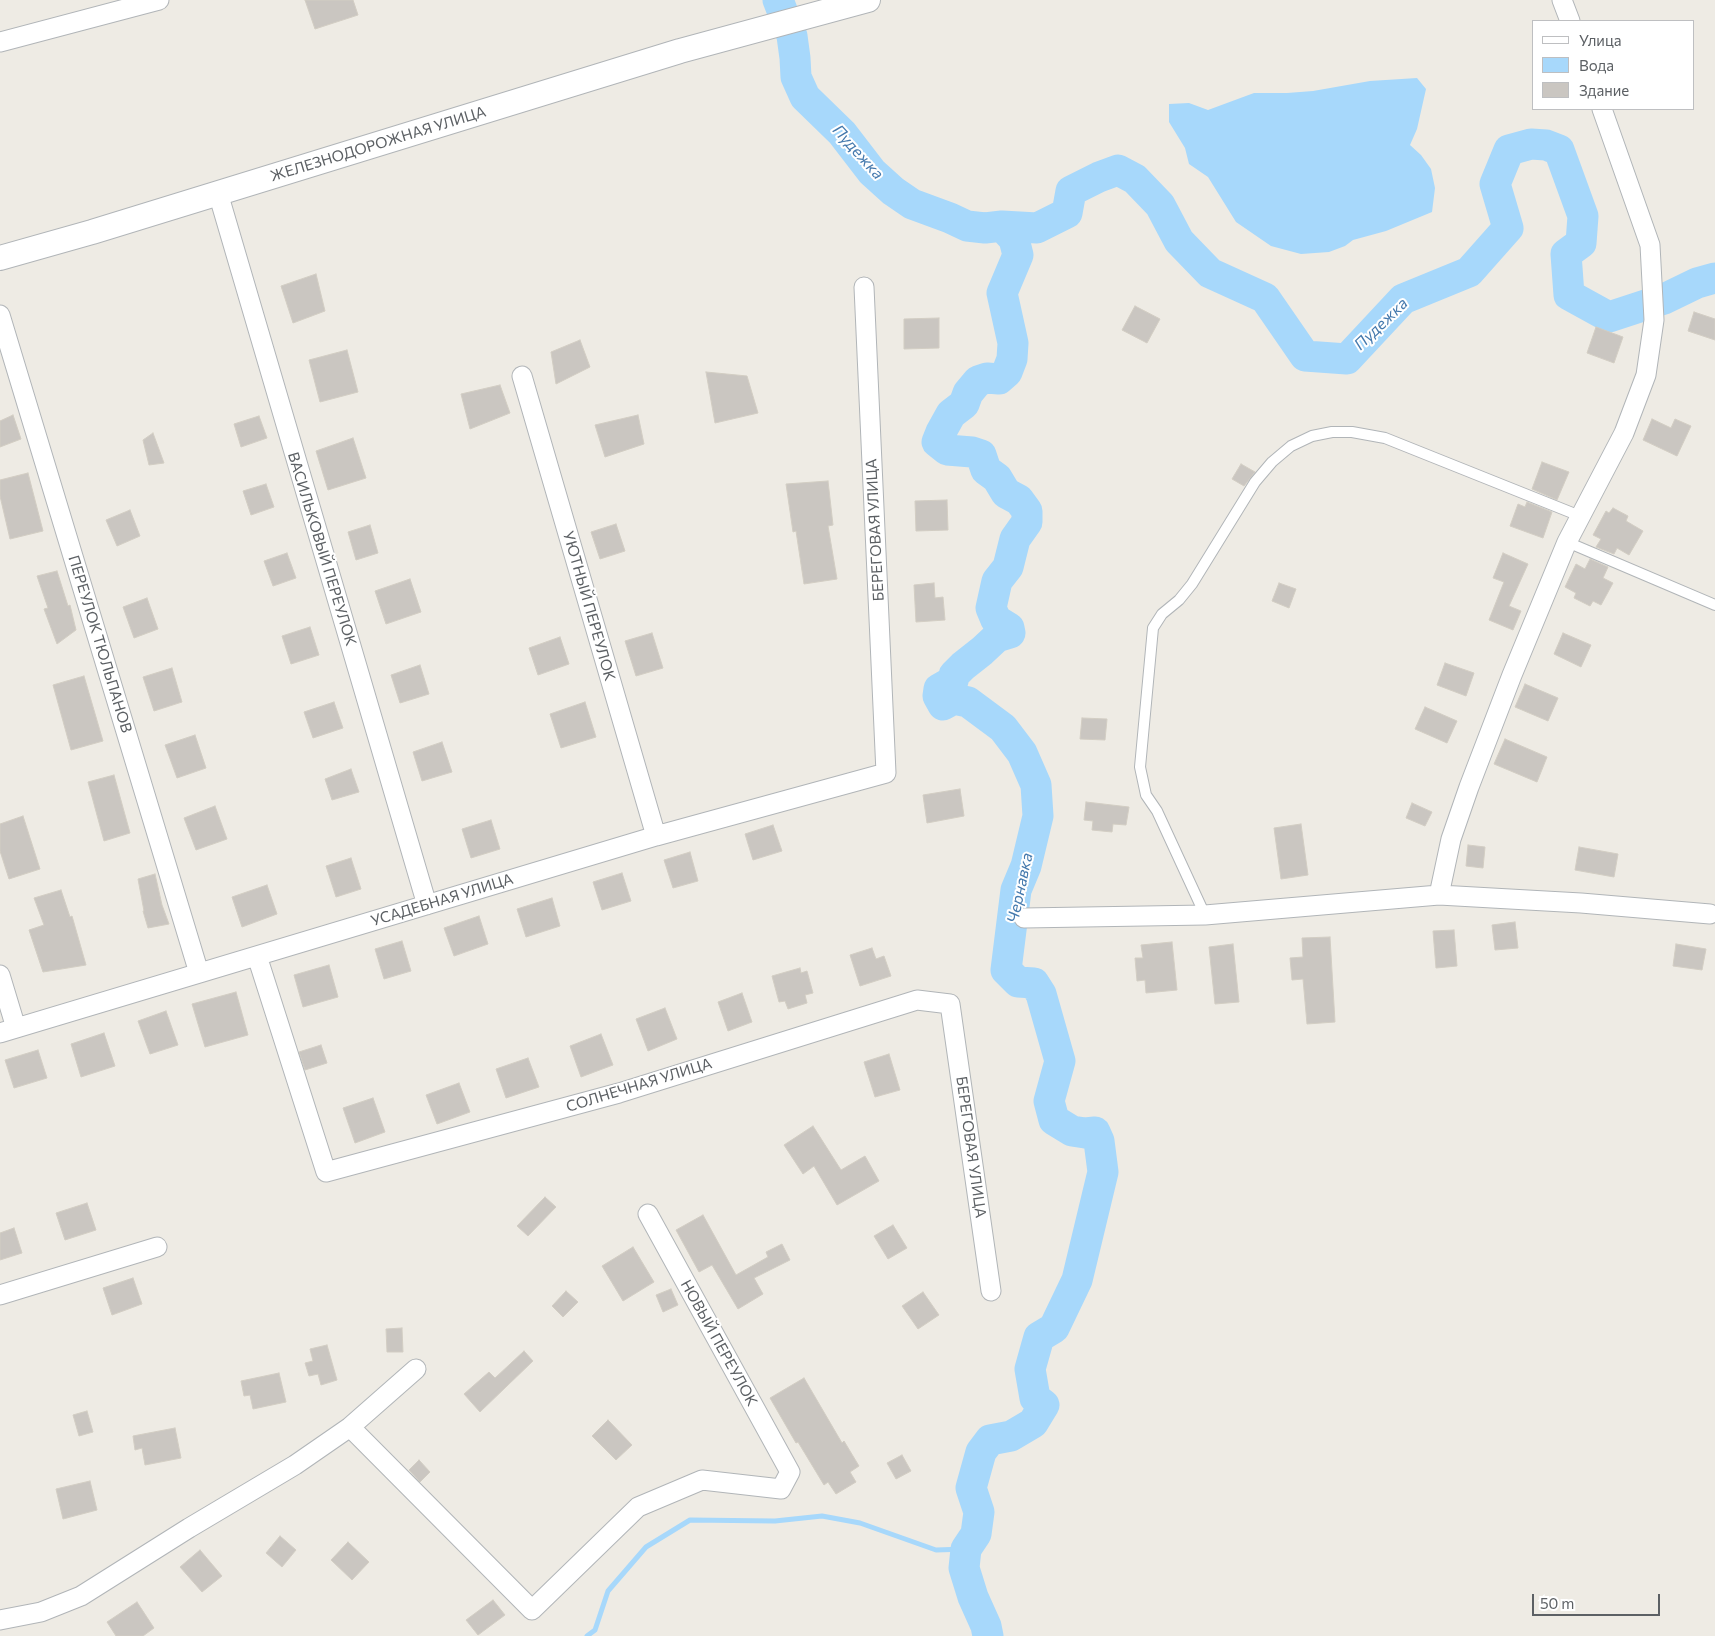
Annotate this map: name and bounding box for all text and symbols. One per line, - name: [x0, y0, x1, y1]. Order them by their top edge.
- legend: [1532, 20, 1695, 110]
- text: Улица: [1579, 31, 1621, 49]
- text: Вода: [1579, 56, 1614, 74]
- text: Здание: [1579, 81, 1629, 99]
- street label: ЖЕЛЕЗНОДОРОЖНАЯ УЛИЦА: [268, 103, 488, 185]
- water label: Пудежка: [828, 121, 888, 183]
- water label: Пудежка: [1350, 294, 1412, 354]
- street label: ВАСИЛЬКОВЫЙ ПЕРЕУЛОК: [284, 450, 360, 648]
- street label: БЕРЕГОВАЯ УЛИЦА: [862, 458, 888, 602]
- street label: УЮТНЫЙ ПЕРЕУЛОК: [559, 529, 619, 683]
- street label: ПЕРЕУЛОК ТЮЛЬПАНОВ: [64, 553, 136, 735]
- water label: Чернавка: [1003, 851, 1037, 925]
- street label: УСАДЕБНАЯ УЛИЦА: [369, 870, 515, 930]
- street label: СОЛНЕЧНАЯ УЛИЦА: [564, 1054, 714, 1116]
- street label: БЕРЕГОВАЯ УЛИЦА: [952, 1075, 990, 1219]
- street label: НОВЫЙ ПЕРЕУЛОК: [677, 1277, 761, 1409]
- scale bar: [1535, 1584, 1662, 1616]
- text: 50 m: [1540, 1594, 1574, 1612]

